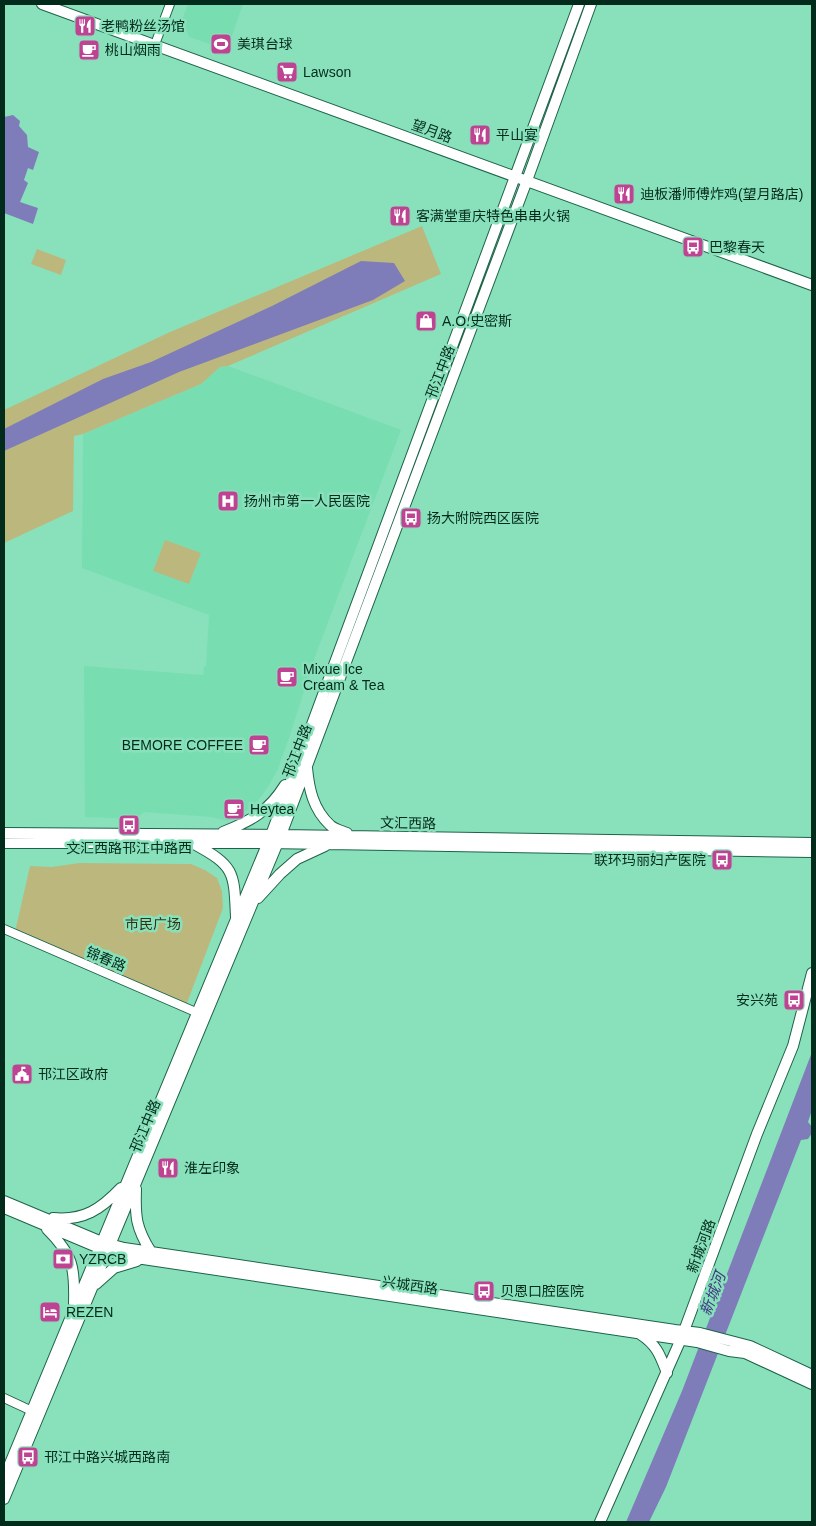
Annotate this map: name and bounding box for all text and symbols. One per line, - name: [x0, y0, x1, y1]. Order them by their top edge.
- restaurant icon: 老鸭粉丝汤馆: [73, 14, 97, 38]
- place label: 老鸭粉丝汤馆: [101, 18, 185, 34]
- sports icon: 美琪台球: [209, 32, 233, 56]
- place label: 美琪台球: [237, 36, 293, 52]
- cafe icon: 桃山烟雨: [77, 38, 101, 62]
- place label: 桃山烟雨: [105, 42, 161, 58]
- supermarket icon: Lawson: [275, 60, 299, 84]
- place label: Lawson: [303, 64, 351, 80]
- street label: 望月路: [410, 116, 454, 146]
- restaurant icon: 平山宴: [468, 123, 492, 147]
- place label: 平山宴: [496, 127, 538, 143]
- restaurant icon: 迪板潘师傅炸鸡(望月路店): [612, 182, 636, 206]
- place label: 迪板潘师傅炸鸡(望月路店): [640, 186, 803, 202]
- restaurant icon: 客满堂重庆特色串串火锅: [388, 204, 412, 228]
- place label: 客满堂重庆特色串串火锅: [416, 208, 570, 224]
- bus stop icon: 巴黎春天: [681, 235, 705, 259]
- place label: 巴黎春天: [709, 239, 765, 255]
- shop icon: A.O.史密斯: [414, 309, 438, 333]
- place label: A.O.史密斯: [442, 313, 512, 329]
- street label: 邗江中路: [422, 343, 458, 401]
- hospital icon: 扬州市第一人民医院: [216, 489, 240, 513]
- place label: 扬州市第一人民医院: [244, 493, 370, 509]
- bus stop icon: 扬大附院西区医院: [399, 506, 423, 530]
- place label: 扬大附院西区医院: [427, 510, 539, 526]
- place label: Mixue Ice Cream & Tea: [303, 661, 385, 693]
- cafe icon: Mixue Ice Cream & Tea: [275, 665, 299, 689]
- street label: 邗江中路: [279, 722, 315, 780]
- cafe icon: BEMORE COFFEE: [247, 733, 271, 757]
- place label: BEMORE COFFEE: [122, 737, 243, 753]
- cafe icon: Heytea: [222, 797, 246, 821]
- place label: Heytea: [250, 801, 295, 817]
- bus stop icon: 文汇西路邗江中路西: [117, 813, 141, 837]
- street label: 文汇西路: [380, 815, 436, 831]
- place label: 文汇西路邗江中路西: [66, 840, 192, 856]
- bus stop icon: 联环玛丽妇产医院: [710, 848, 734, 872]
- place label: 联环玛丽妇产医院: [594, 852, 706, 868]
- park label: 市民广场: [125, 916, 181, 932]
- street label: 锦春路: [84, 943, 128, 975]
- bus stop icon: 安兴苑: [782, 988, 806, 1012]
- place label: 安兴苑: [736, 992, 778, 1008]
- public building icon: 邗江区政府: [10, 1062, 34, 1086]
- place label: 邗江区政府: [38, 1066, 108, 1082]
- street label: 邗江中路: [127, 1097, 163, 1155]
- restaurant icon: 淮左印象: [156, 1156, 180, 1180]
- place label: 淮左印象: [184, 1160, 240, 1176]
- street label: 新城河路: [684, 1217, 718, 1275]
- bank icon: YZRCB: [51, 1247, 75, 1271]
- place label: YZRCB: [79, 1251, 126, 1267]
- water label: 新城河: [697, 1267, 730, 1318]
- street label: 兴城西路: [381, 1273, 439, 1297]
- bus stop icon: 贝恩口腔医院: [472, 1279, 496, 1303]
- place label: 贝恩口腔医院: [500, 1283, 584, 1299]
- hotel icon: REZEN: [38, 1300, 62, 1324]
- place label: REZEN: [66, 1304, 113, 1320]
- bus stop icon: 邗江中路兴城西路南: [16, 1445, 40, 1469]
- place label: 邗江中路兴城西路南: [44, 1449, 170, 1465]

